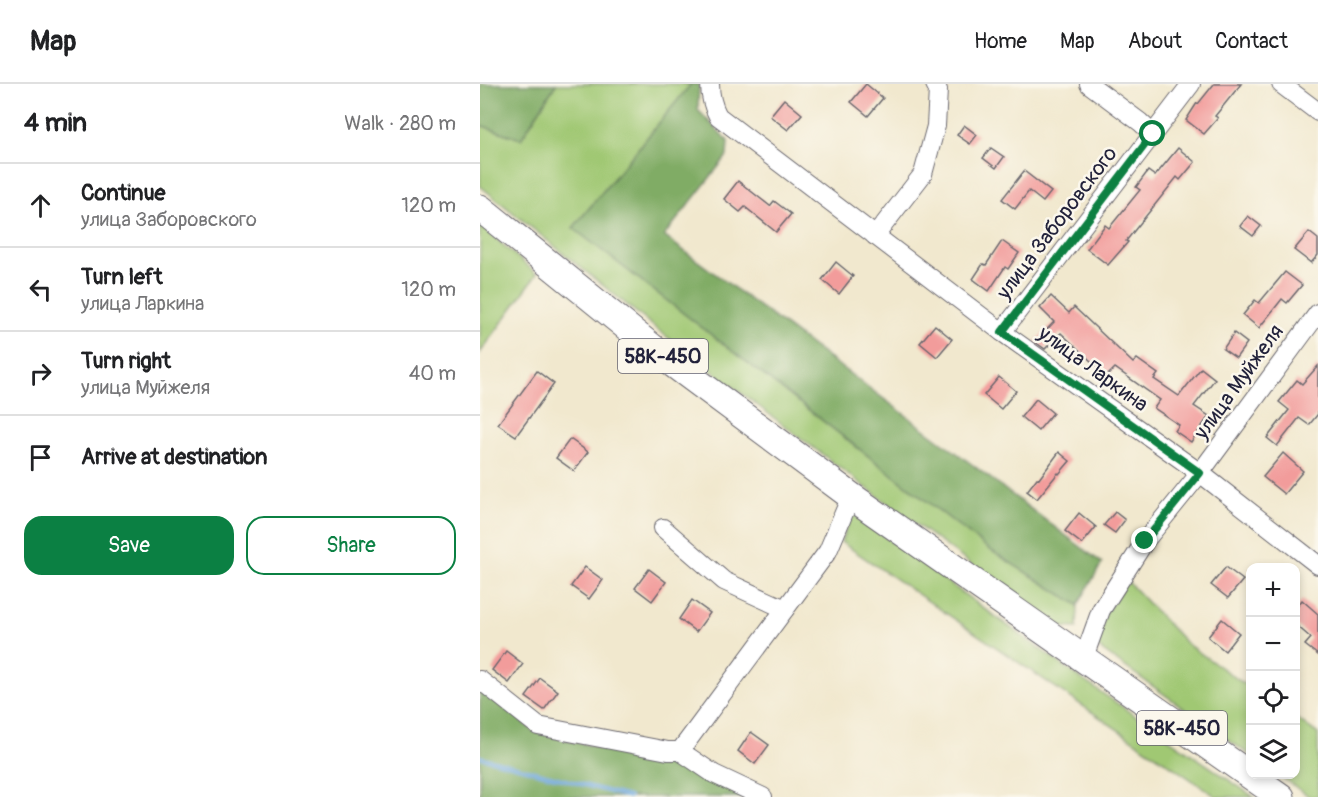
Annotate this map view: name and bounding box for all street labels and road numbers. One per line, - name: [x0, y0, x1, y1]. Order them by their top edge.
- street label: улица Заборовского: [990, 141, 1123, 306]
- street label: улица Ларкина: [1032, 319, 1153, 418]
- street label: улица Муйжеля: [1188, 319, 1290, 446]
- road number: 58К-450: [618, 339, 708, 373]
- road number: 58К-450: [1137, 711, 1227, 745]

